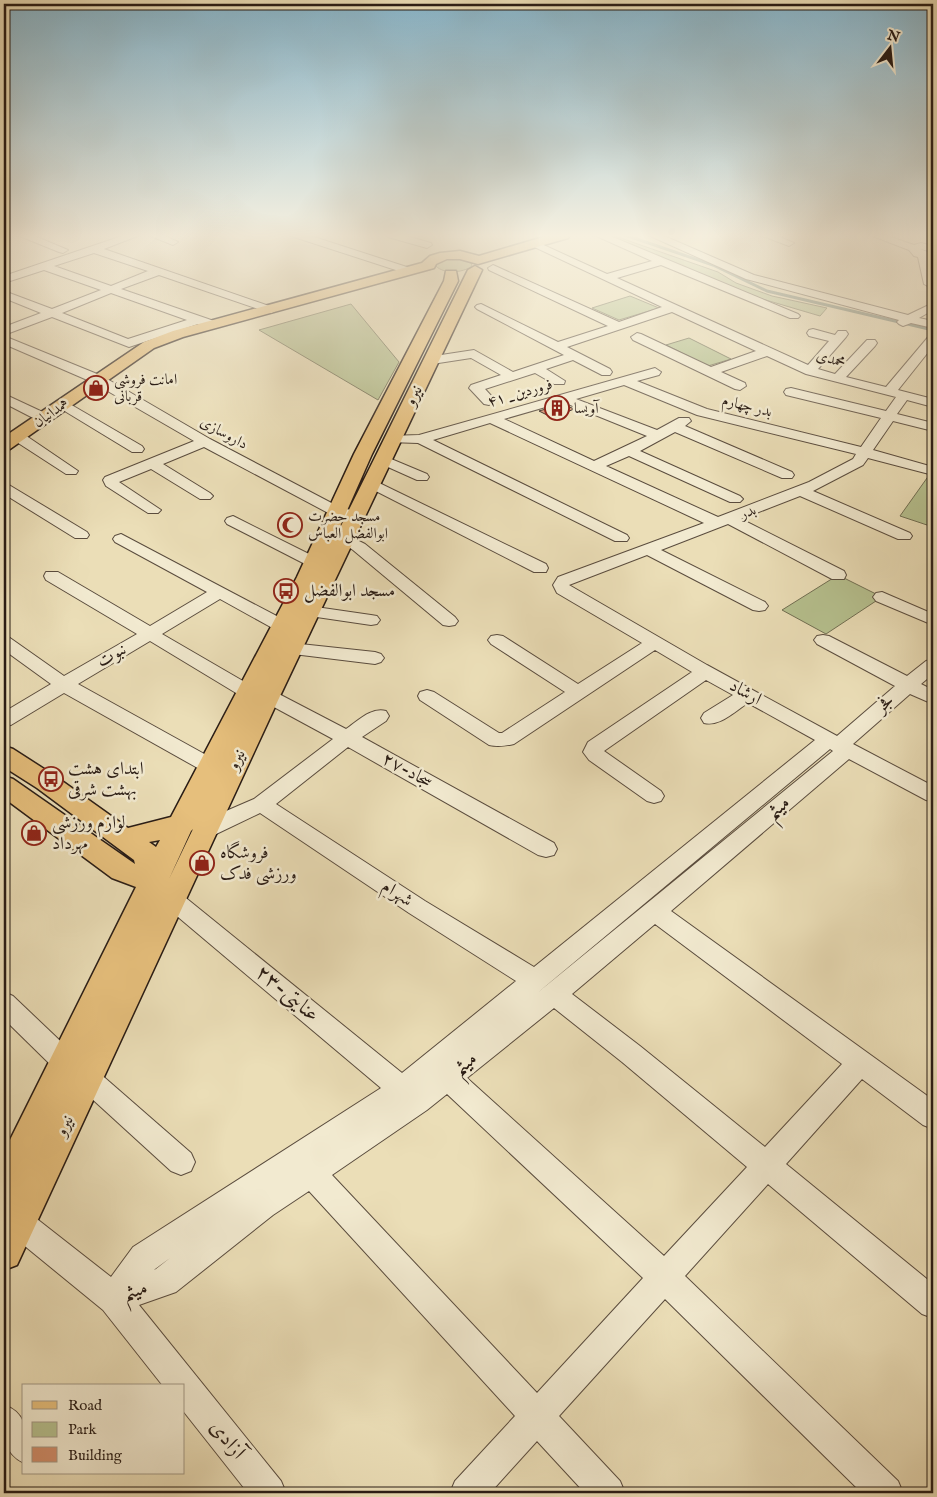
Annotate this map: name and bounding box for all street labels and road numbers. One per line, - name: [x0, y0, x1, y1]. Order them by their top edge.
- street label: محمدی: [814, 346, 848, 372]
- street label: ۴۱ _فروردین: [485, 375, 555, 411]
- street label: نیرو: [398, 382, 429, 412]
- street label: بدر چهارم: [719, 391, 774, 424]
- street label: همدانیان: [30, 394, 72, 432]
- street label: داروسازی: [197, 412, 251, 454]
- street label: بدر: [735, 500, 759, 524]
- street label: نبوت: [93, 638, 131, 674]
- street label: ارشاد: [725, 675, 765, 711]
- street label: فجر: [869, 689, 899, 720]
- street label: نیرو: [221, 746, 252, 776]
- street label: ۲۷-سجاد: [378, 748, 436, 794]
- street label: میثم: [760, 790, 800, 831]
- street label: شهرام: [375, 875, 417, 915]
- street label: ۲۳-عنایتی: [249, 959, 325, 1029]
- street label: میثم: [447, 1046, 487, 1087]
- street label: نیرو: [49, 1112, 80, 1142]
- street label: میثم: [119, 1275, 152, 1313]
- street label: آزادی: [203, 1414, 253, 1467]

